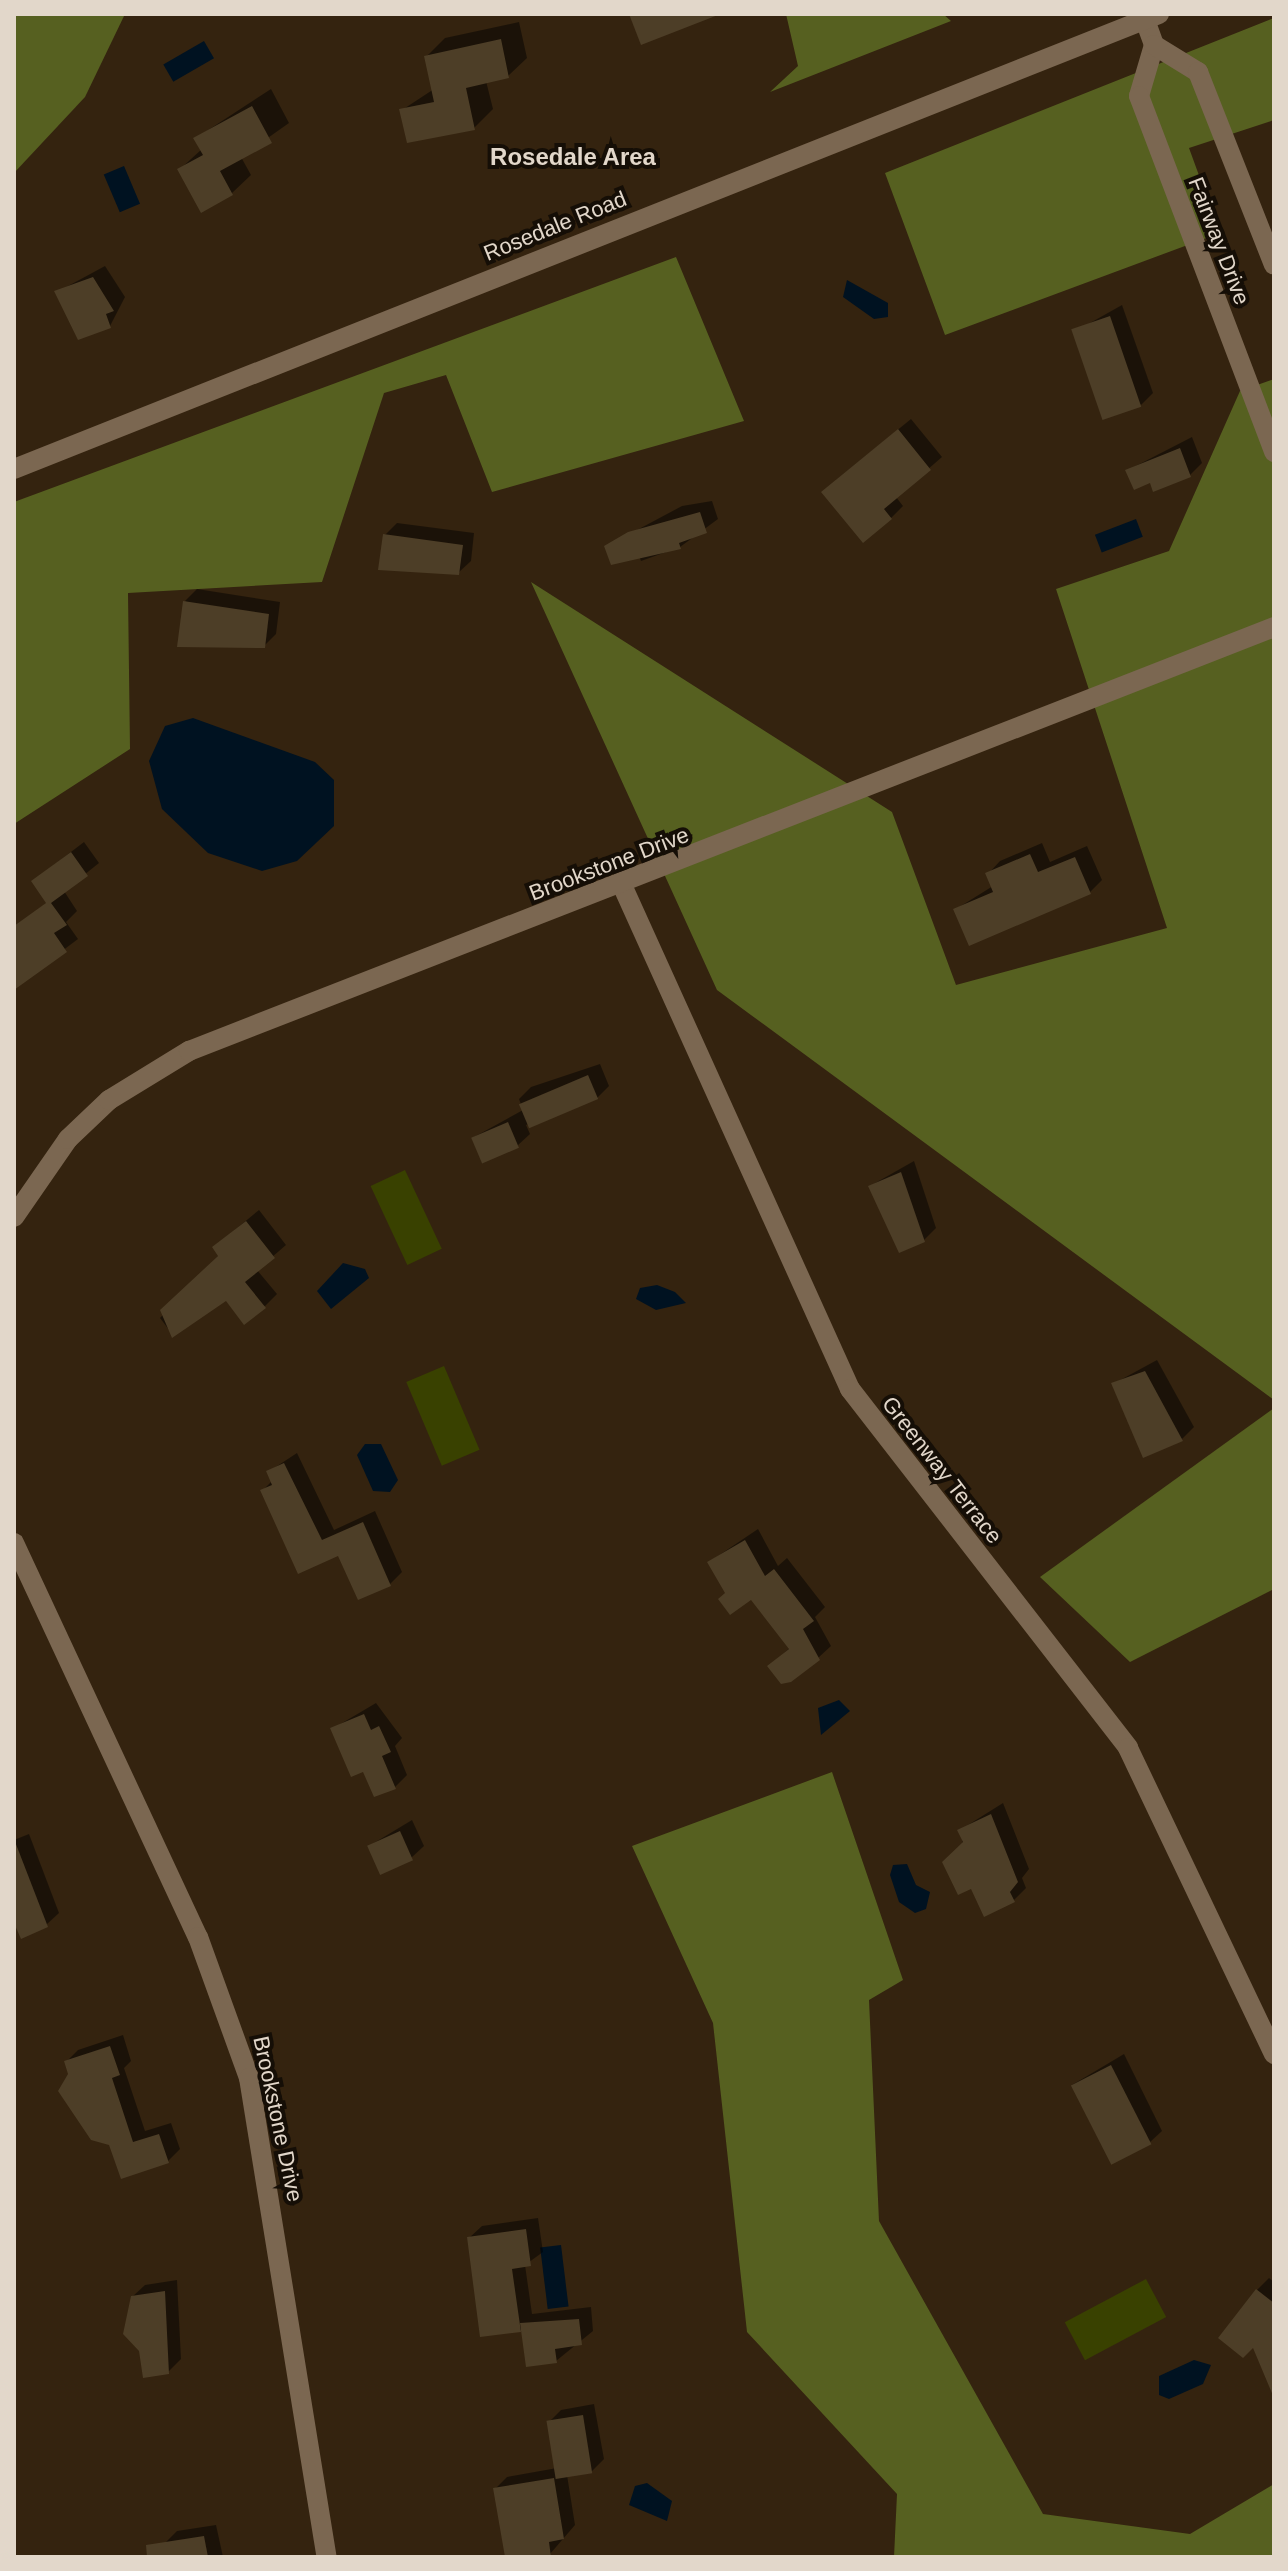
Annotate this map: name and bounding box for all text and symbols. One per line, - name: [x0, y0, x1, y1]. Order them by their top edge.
- district label: Rosedale Area: [490, 143, 656, 171]
- street label: Fairway Drive: [1183, 174, 1255, 308]
- street label: Rosedale Road: [480, 185, 630, 267]
- street label: Brookstone Drive: [526, 821, 692, 907]
- street label: Greenway Terrace: [876, 1391, 1008, 1549]
- street label: Brookstone Drive: [248, 2034, 308, 2204]

